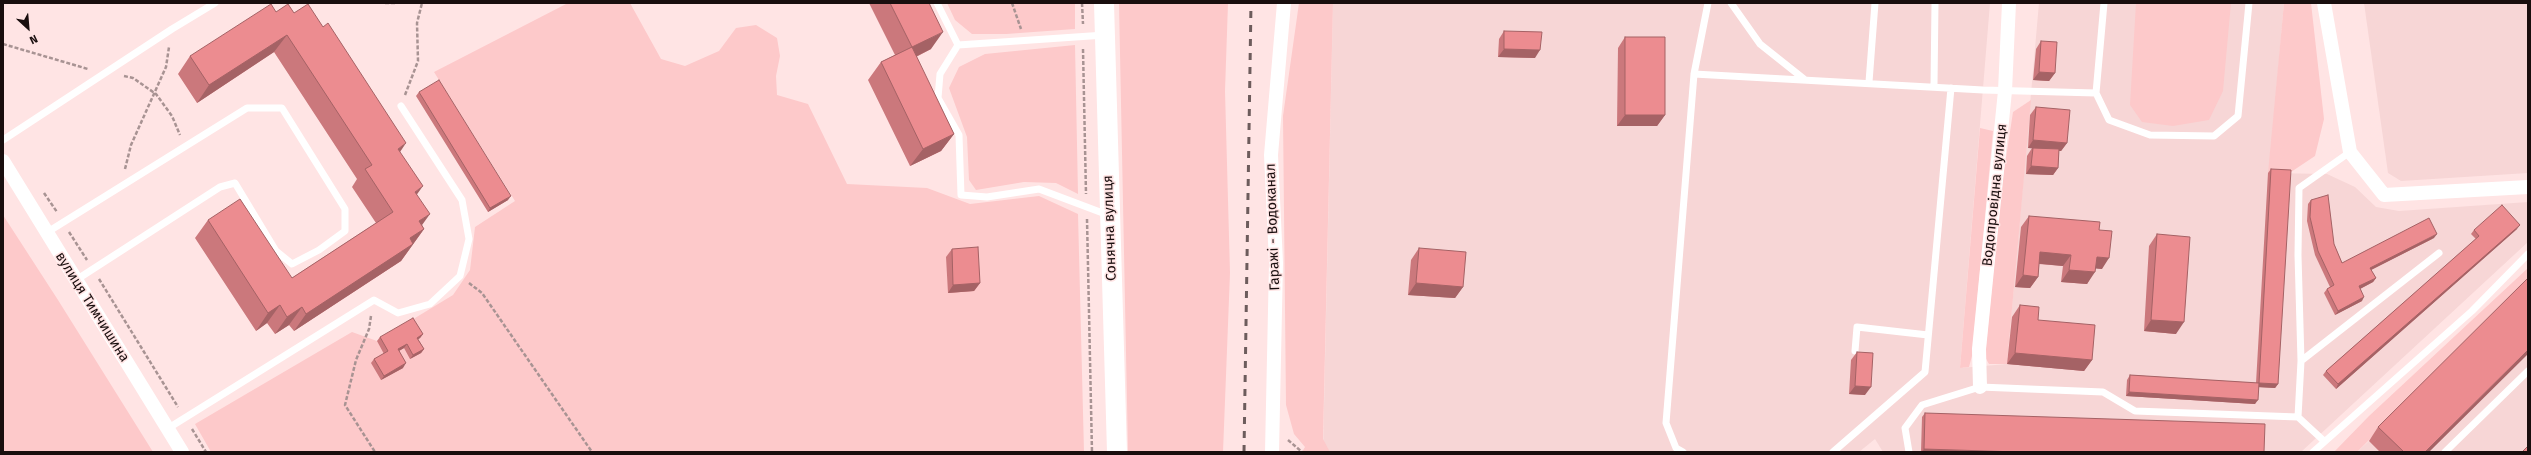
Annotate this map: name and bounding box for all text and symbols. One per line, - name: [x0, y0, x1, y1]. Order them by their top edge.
- north arrow: [8, 8, 48, 48]
- text: N: [27, 32, 40, 47]
- street label: Водопровідна вулиця: [1979, 123, 2011, 267]
- street label: Гаражі - Водоканал: [1262, 163, 1284, 291]
- street label: Сонячна вулиця: [1100, 175, 1120, 281]
- street label: вулиця Тимчишина: [51, 249, 133, 365]

